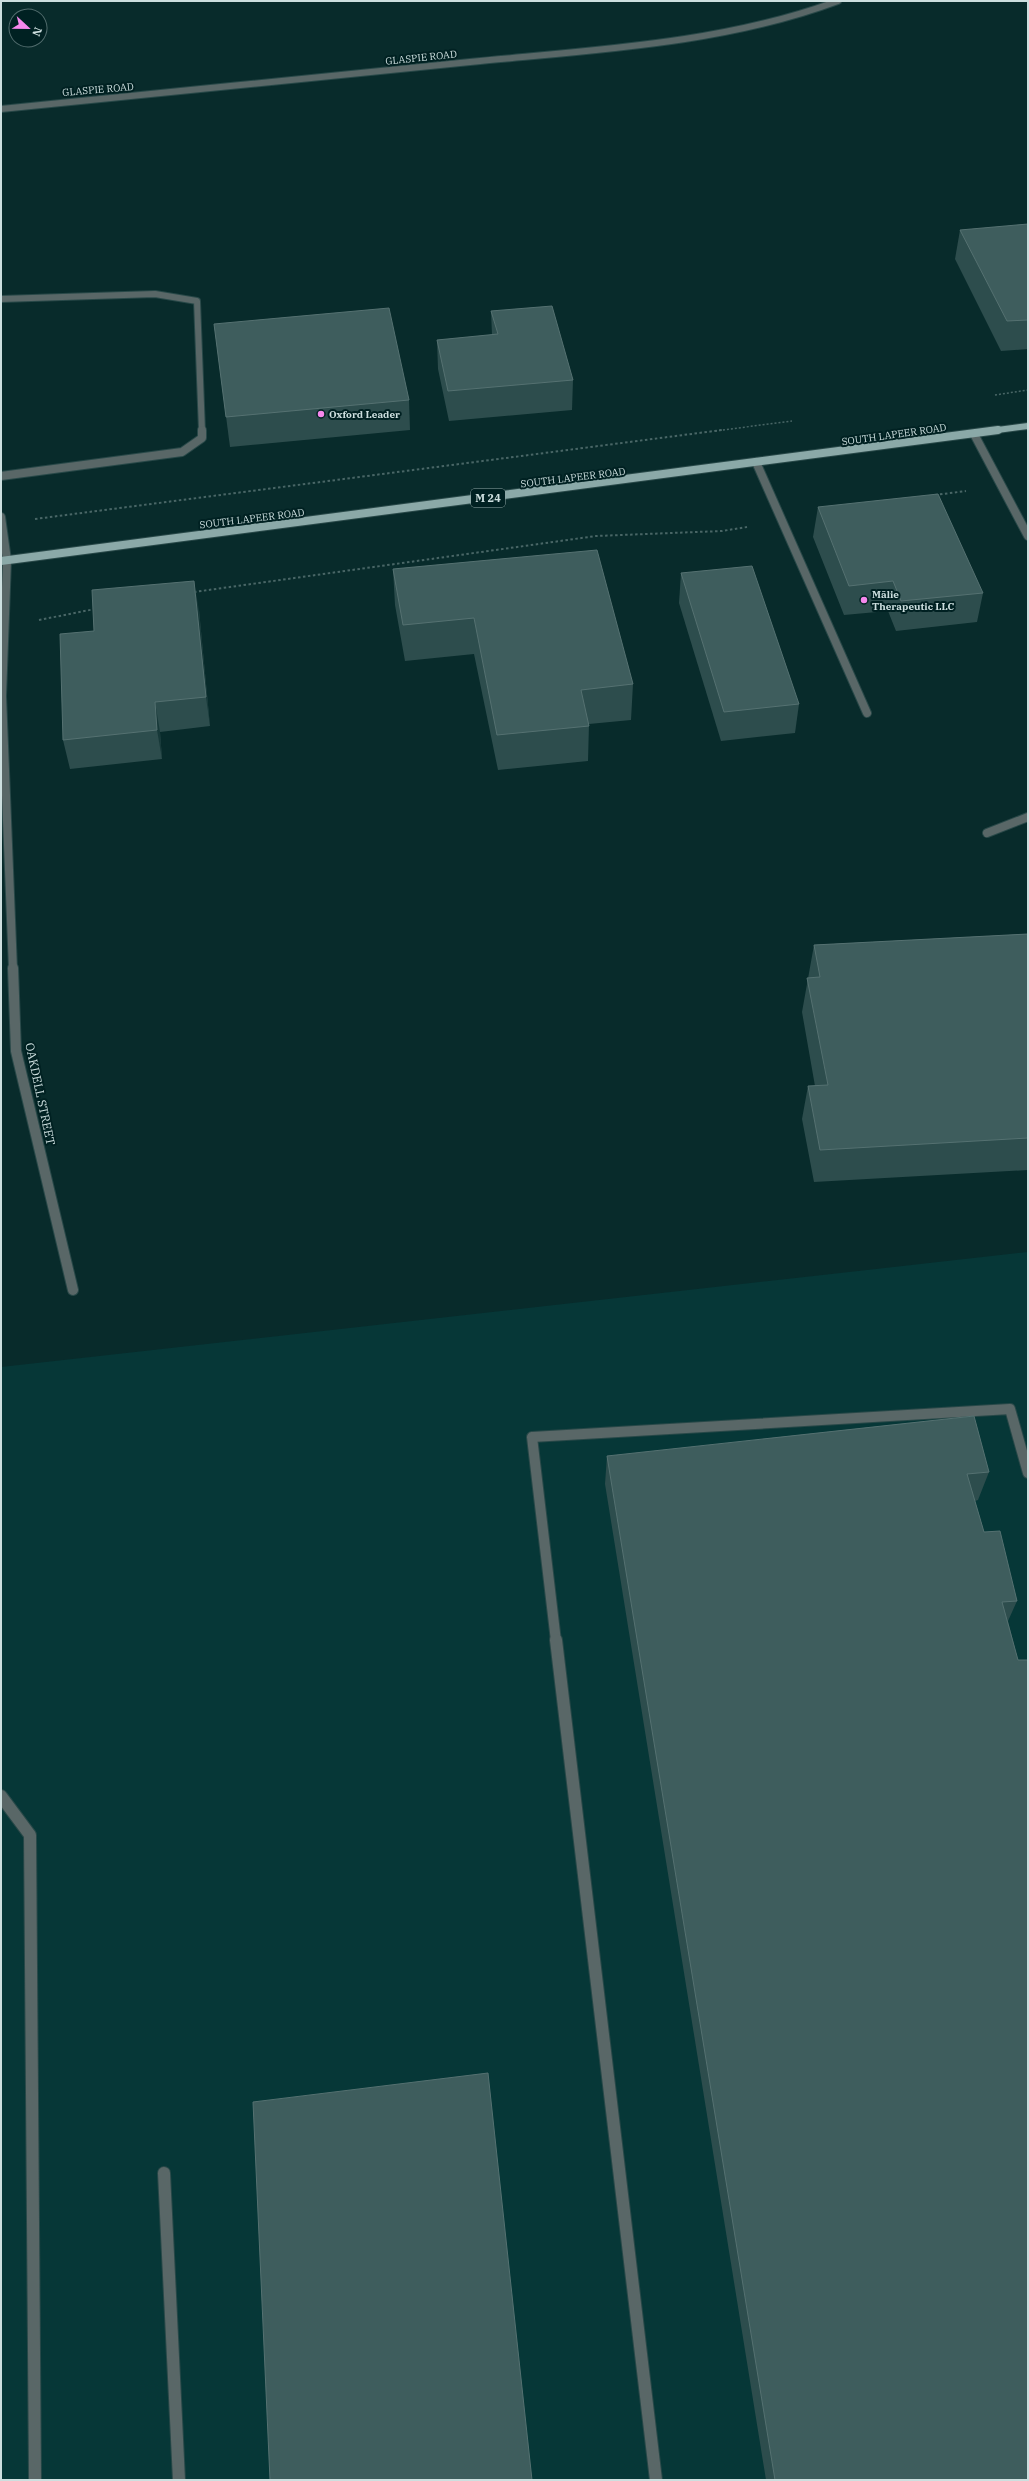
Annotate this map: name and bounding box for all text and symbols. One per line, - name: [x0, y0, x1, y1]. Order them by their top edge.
- north arrow: [8, 8, 48, 48]
- text: N: [29, 25, 45, 39]
- street label: GLASPIE ROAD: [385, 47, 457, 68]
- street label: GLASPIE ROAD: [62, 80, 134, 99]
- place label: Oxford Leader: [329, 408, 400, 421]
- marker: Oxford Leader: [316, 409, 326, 419]
- street label: SOUTH LAPEER ROAD: [841, 421, 947, 448]
- street label: SOUTH LAPEER ROAD: [520, 465, 626, 490]
- road number: M 24: [471, 489, 505, 507]
- street label: SOUTH LAPEER ROAD: [199, 506, 305, 531]
- place label: Mālie Therapeutic LLC: [872, 588, 955, 613]
- marker: Mālie Therapeutic LLC: [859, 595, 869, 605]
- street label: OAKDELL STREET: [22, 1041, 59, 1147]

